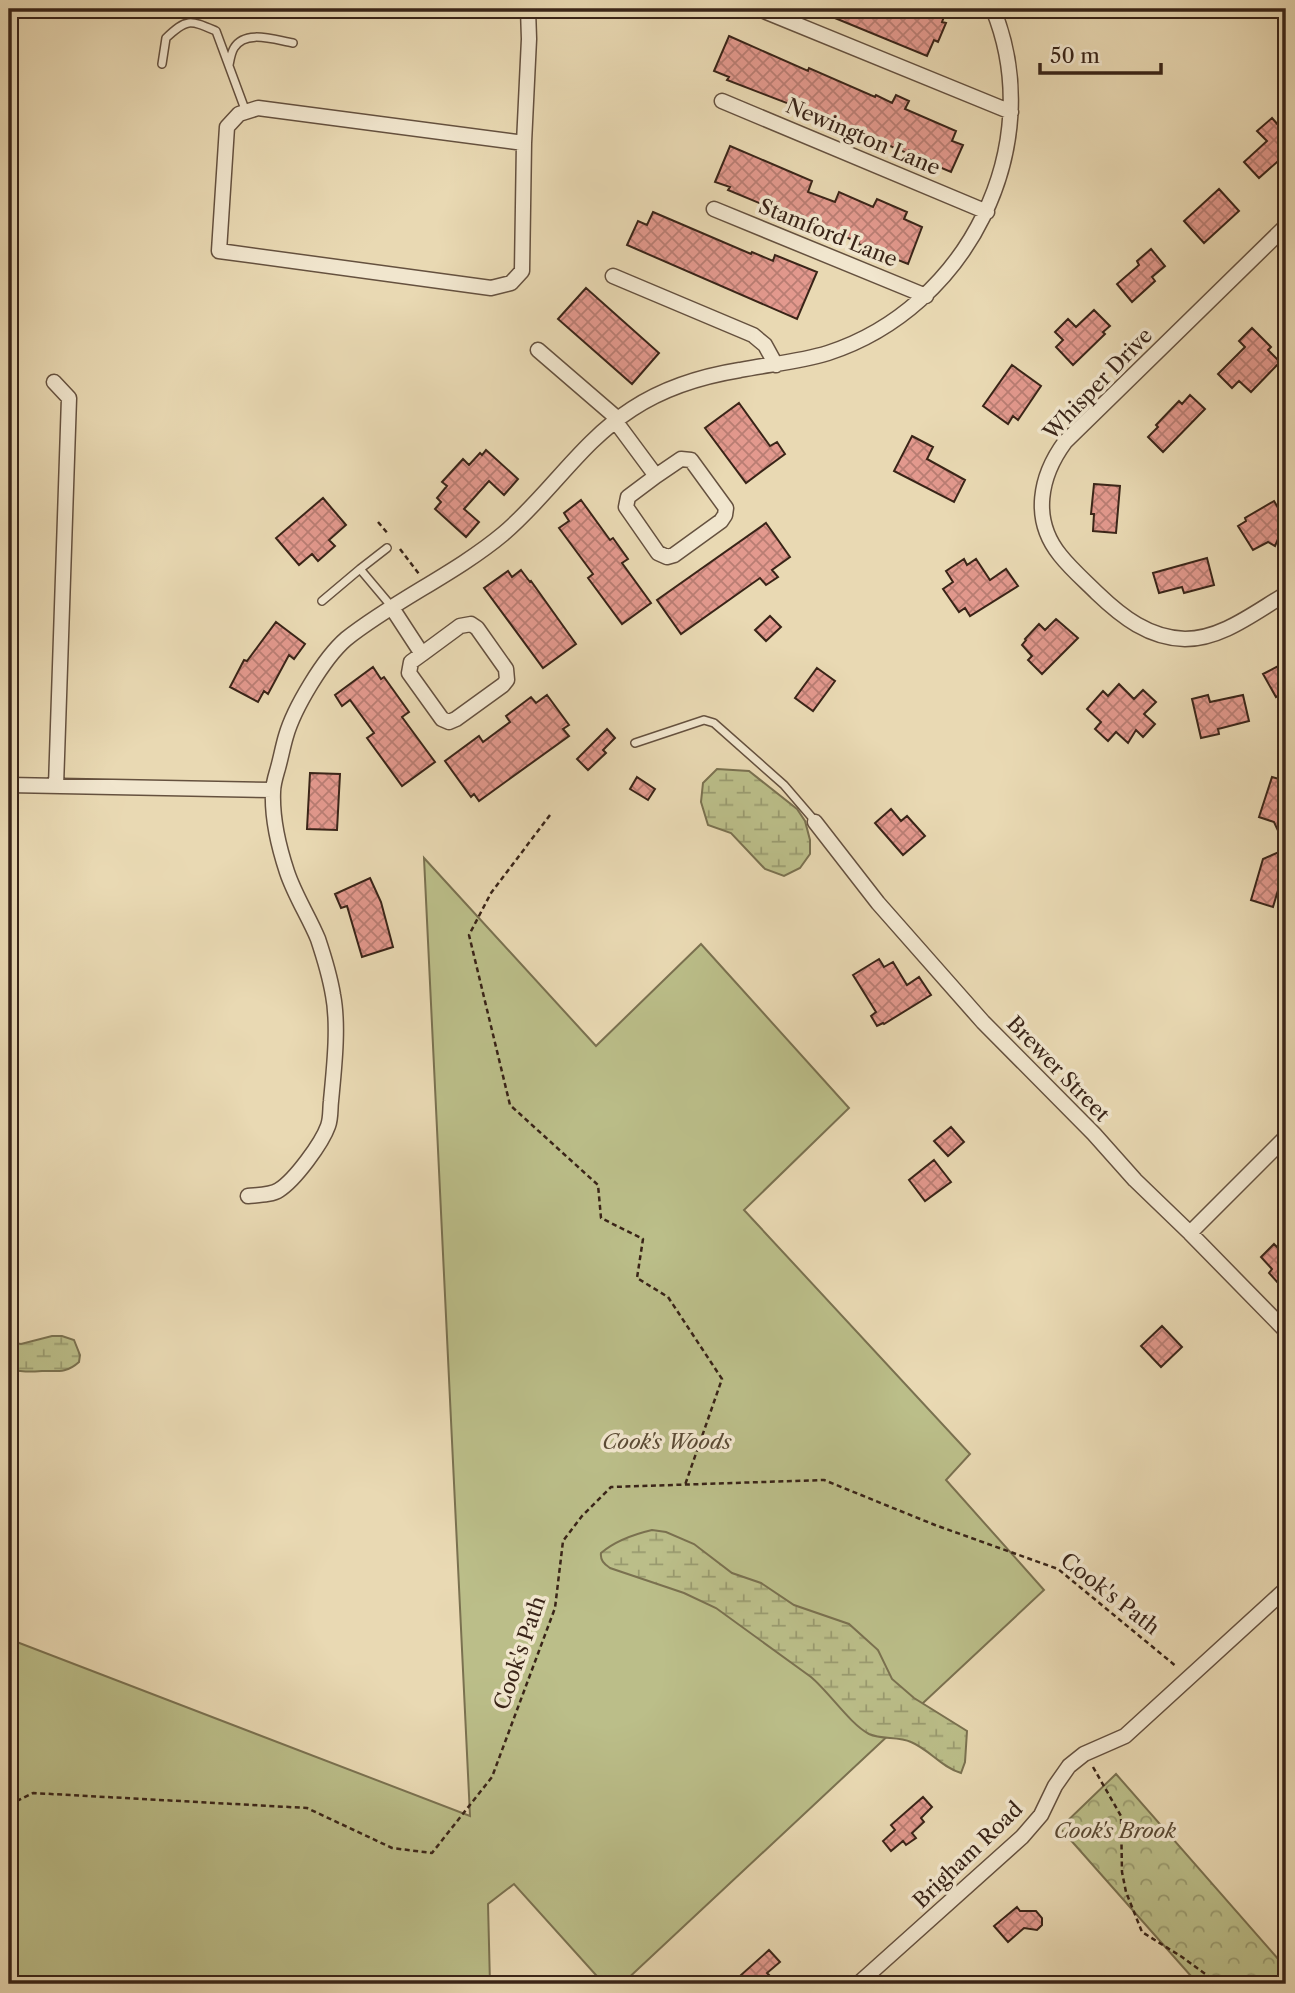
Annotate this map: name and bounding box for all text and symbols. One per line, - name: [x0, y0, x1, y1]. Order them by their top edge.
- scale bar: [1040, 32, 1160, 76]
- text: 50 m: [1050, 43, 1100, 68]
- street label: Newington Lane: [782, 93, 944, 180]
- street label: Stamford Lane: [755, 193, 901, 272]
- street label: Whisper Drive: [1037, 323, 1157, 445]
- street label: Brewer Street: [1002, 1011, 1115, 1127]
- park label: Cook's Woods: [602, 1429, 732, 1454]
- street label: Cook's Path: [1056, 1547, 1165, 1640]
- street label: Cook's Path: [488, 1593, 551, 1713]
- street label: Brigham Road: [908, 1796, 1028, 1913]
- park label: Cook's Brook: [1054, 1818, 1176, 1843]

